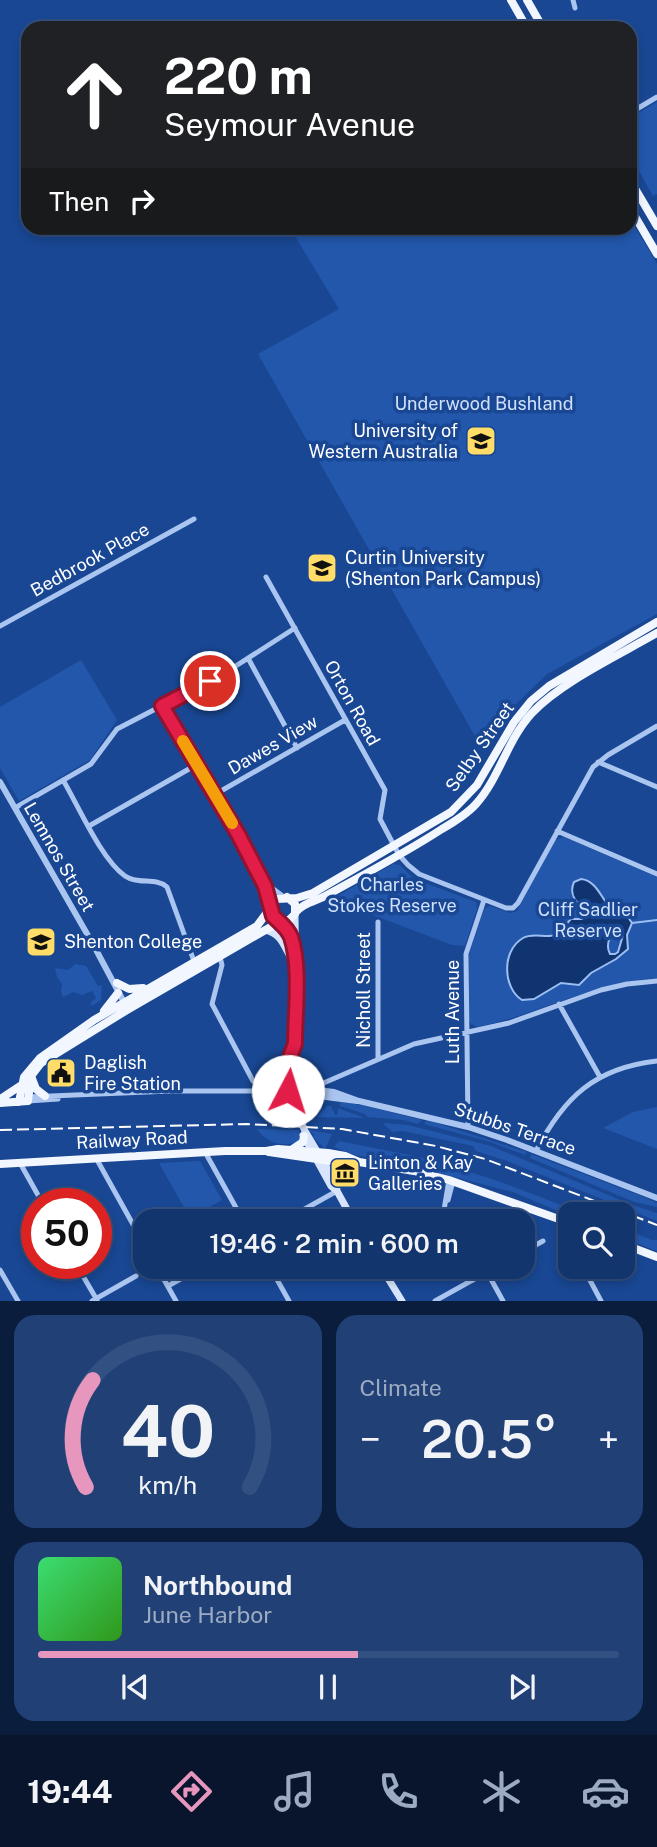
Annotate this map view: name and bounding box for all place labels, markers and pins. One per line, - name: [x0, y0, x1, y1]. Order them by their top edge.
- place label: University of Western Australia: [308, 420, 458, 462]
- school or university icon: University of Western Australia: [464, 424, 498, 458]
- place label: Curtin University (Shenton Park Campus): [345, 547, 541, 589]
- school or university icon: Curtin University (Shenton Park Campus): [305, 551, 339, 585]
- pin: [180, 651, 240, 711]
- school or university icon: Shenton College: [24, 925, 58, 959]
- place label: Shenton College: [64, 931, 202, 952]
- place label: Daglish Fire Station: [84, 1052, 181, 1094]
- public building icon: Daglish Fire Station: [44, 1056, 78, 1090]
- place label: Linton & Kay Galleries: [368, 1152, 474, 1194]
- museum icon: Linton & Kay Galleries: [328, 1156, 362, 1190]

